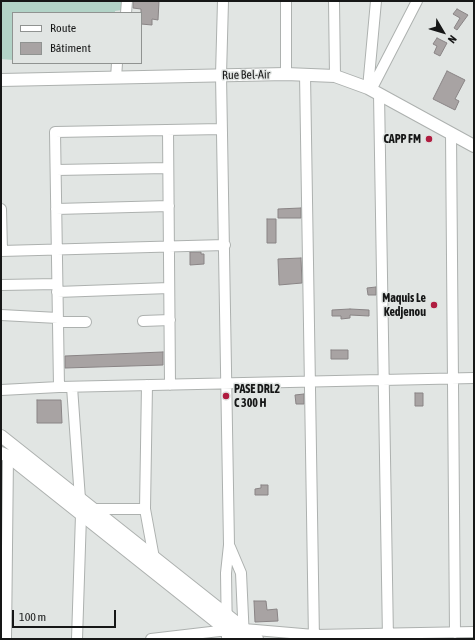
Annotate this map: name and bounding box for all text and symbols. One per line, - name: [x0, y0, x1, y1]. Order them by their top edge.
- legend: [12, 12, 142, 64]
- north arrow: [423, 12, 463, 52]
- text: Route: [50, 21, 76, 35]
- text: N: [446, 33, 459, 46]
- text: Bâtiment: [50, 41, 91, 55]
- street label: Rue Bel-Air: [222, 67, 270, 83]
- place label: CAPP FM: [383, 132, 421, 146]
- marker: CAPP FM: [424, 134, 434, 144]
- place label: Maquis Le Kedjenou: [382, 291, 426, 319]
- marker: Maquis Le Kedjenou: [429, 300, 439, 310]
- place label: PASE DRL2 C 300 H: [234, 382, 280, 410]
- marker: PASE DRL2 C 300 H: [221, 391, 231, 401]
- scale bar: [14, 602, 118, 628]
- text: 100 m: [19, 610, 46, 624]

